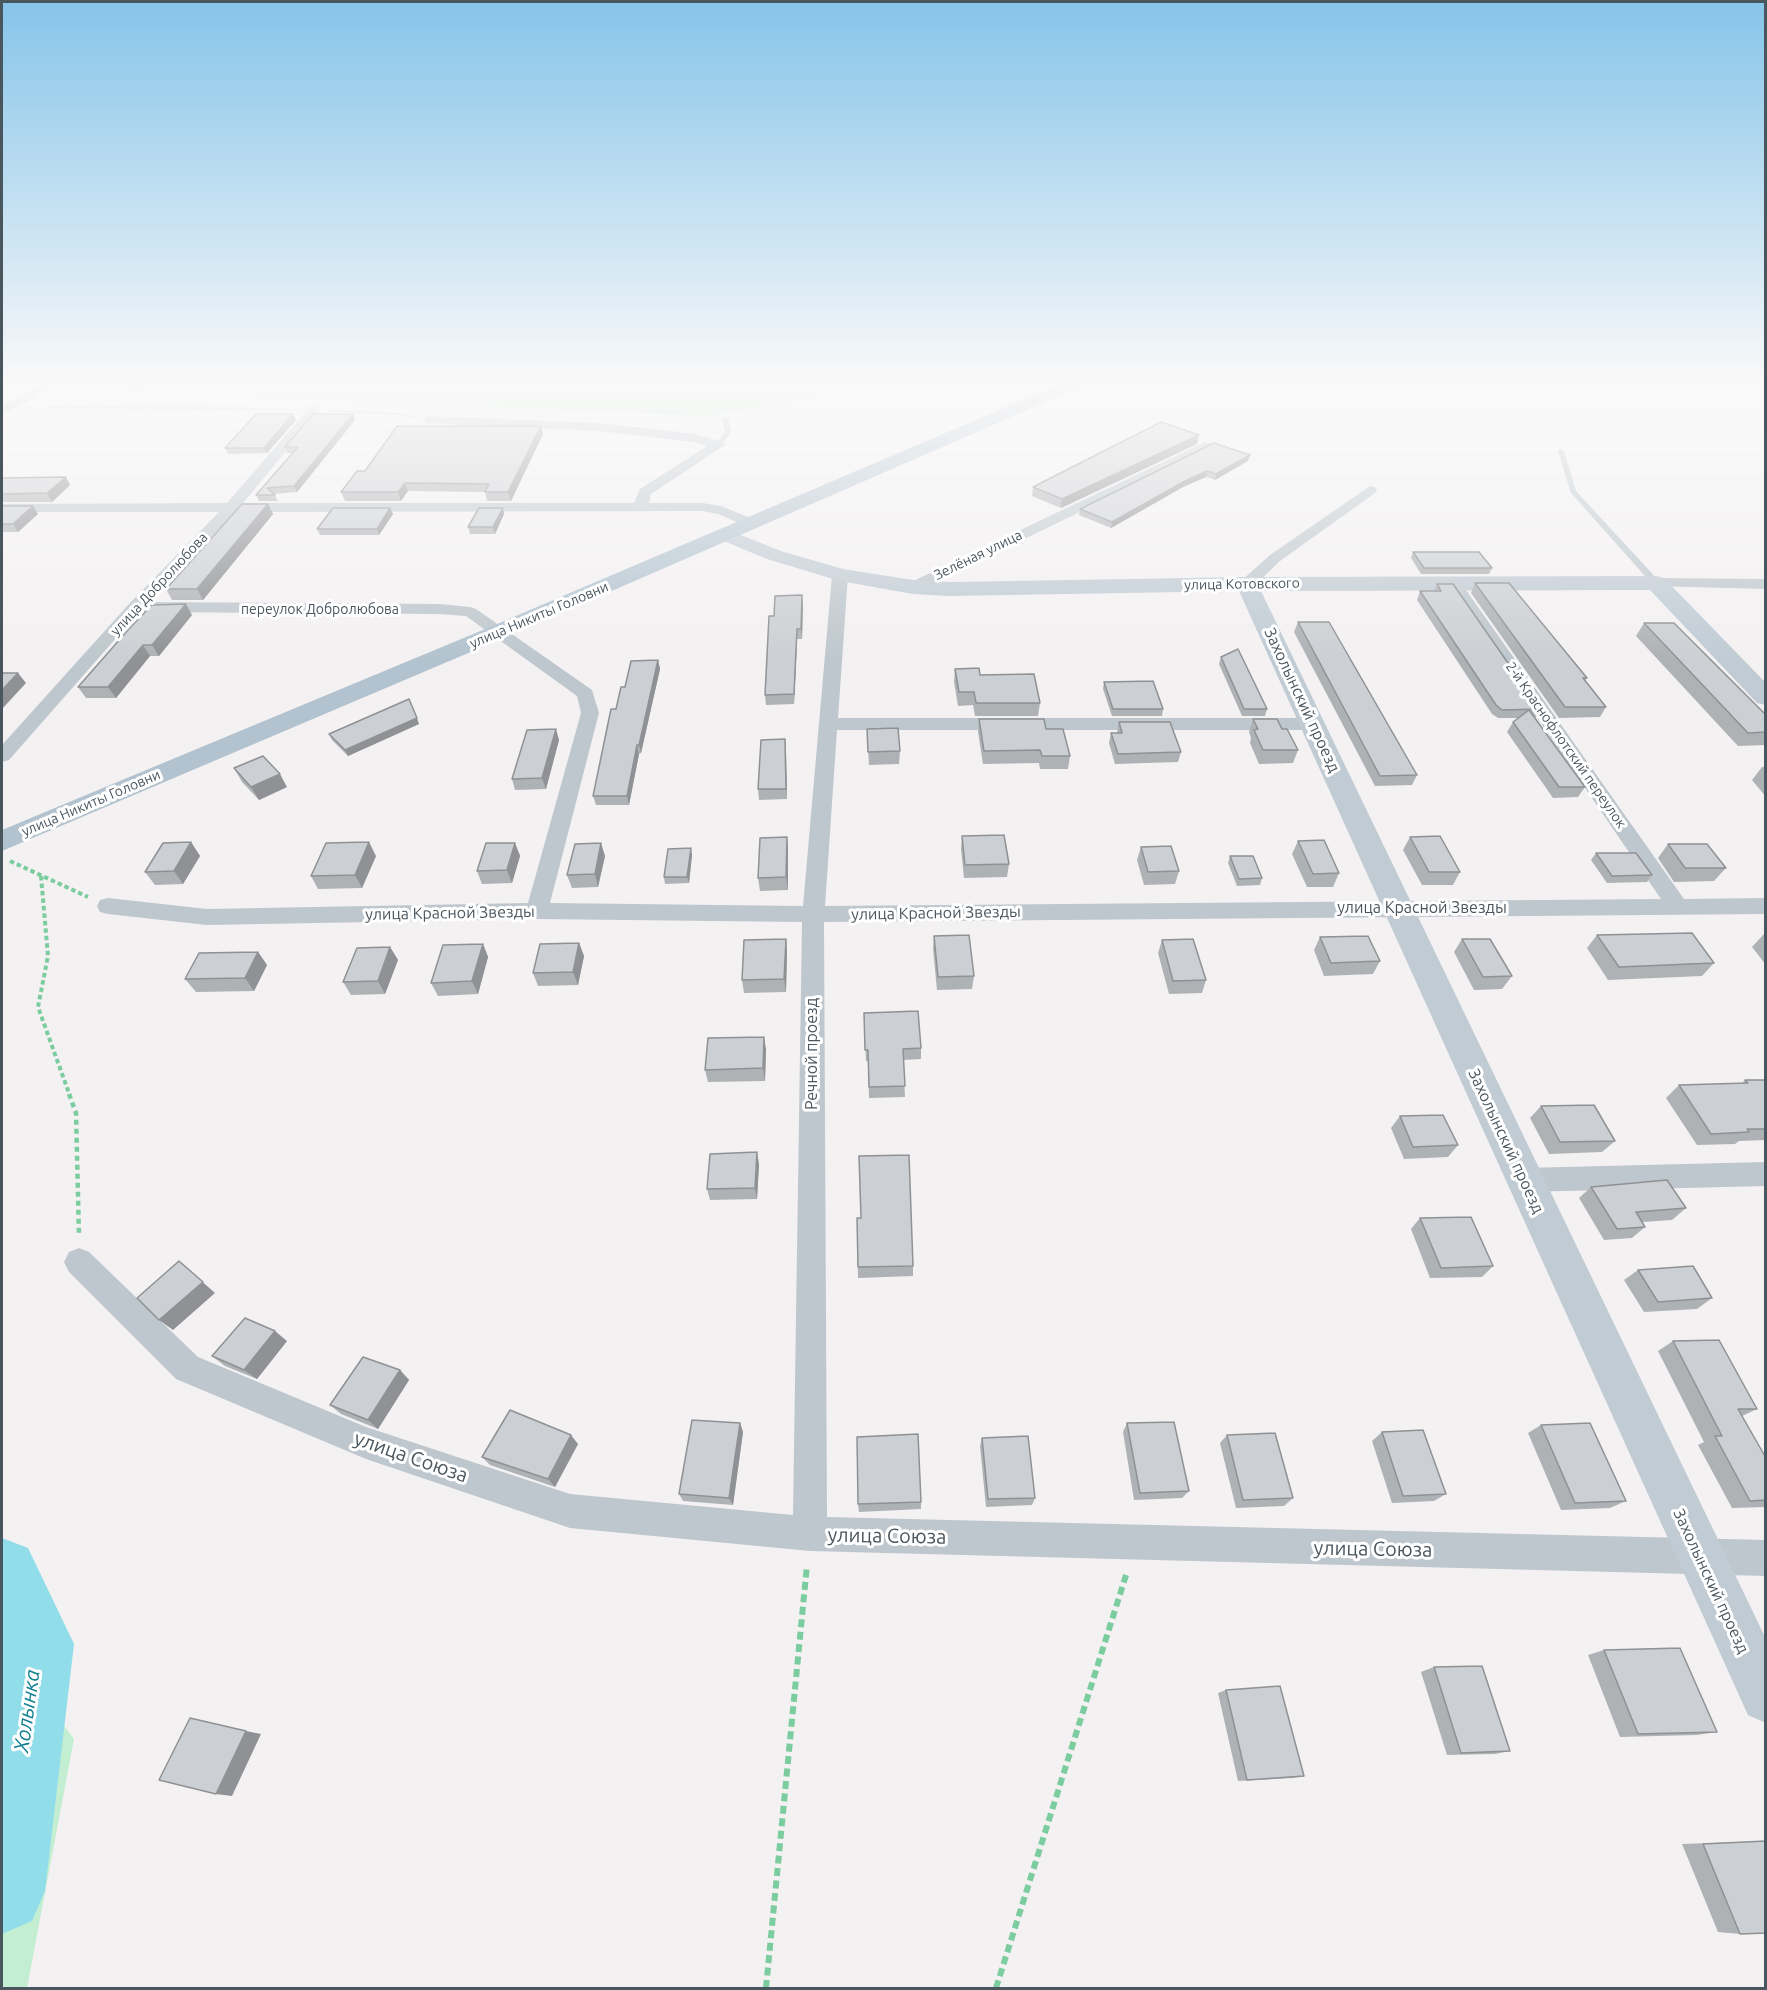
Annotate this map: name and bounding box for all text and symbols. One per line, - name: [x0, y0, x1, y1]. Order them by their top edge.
- street label: Зелёная улица: [931, 526, 1025, 584]
- street label: улица Добролюбова: [107, 529, 211, 639]
- street label: улица Котовского: [1184, 575, 1300, 593]
- street label: улица Никиты Головни: [467, 578, 611, 652]
- street label: переулок Добролюбова: [241, 601, 399, 617]
- street label: Захолынский проезд: [1260, 625, 1344, 775]
- street label: 2-й Краснофлотский переулок: [1502, 659, 1630, 831]
- street label: улица Никиты Головни: [19, 766, 163, 840]
- street label: улица Красной Звезды: [1337, 898, 1507, 918]
- street label: улица Красной Звезды: [365, 902, 535, 924]
- street label: улица Красной Звезды: [851, 902, 1021, 924]
- street label: Речной проезд: [802, 998, 822, 1110]
- street label: Захолынский проезд: [1464, 1066, 1548, 1216]
- street label: улица Союза: [351, 1426, 471, 1488]
- street label: Захолынский проезд: [1669, 1506, 1753, 1656]
- street label: улица Союза: [827, 1523, 947, 1549]
- street label: улица Союза: [1313, 1536, 1433, 1562]
- water label: Холынка: [9, 1668, 45, 1754]

